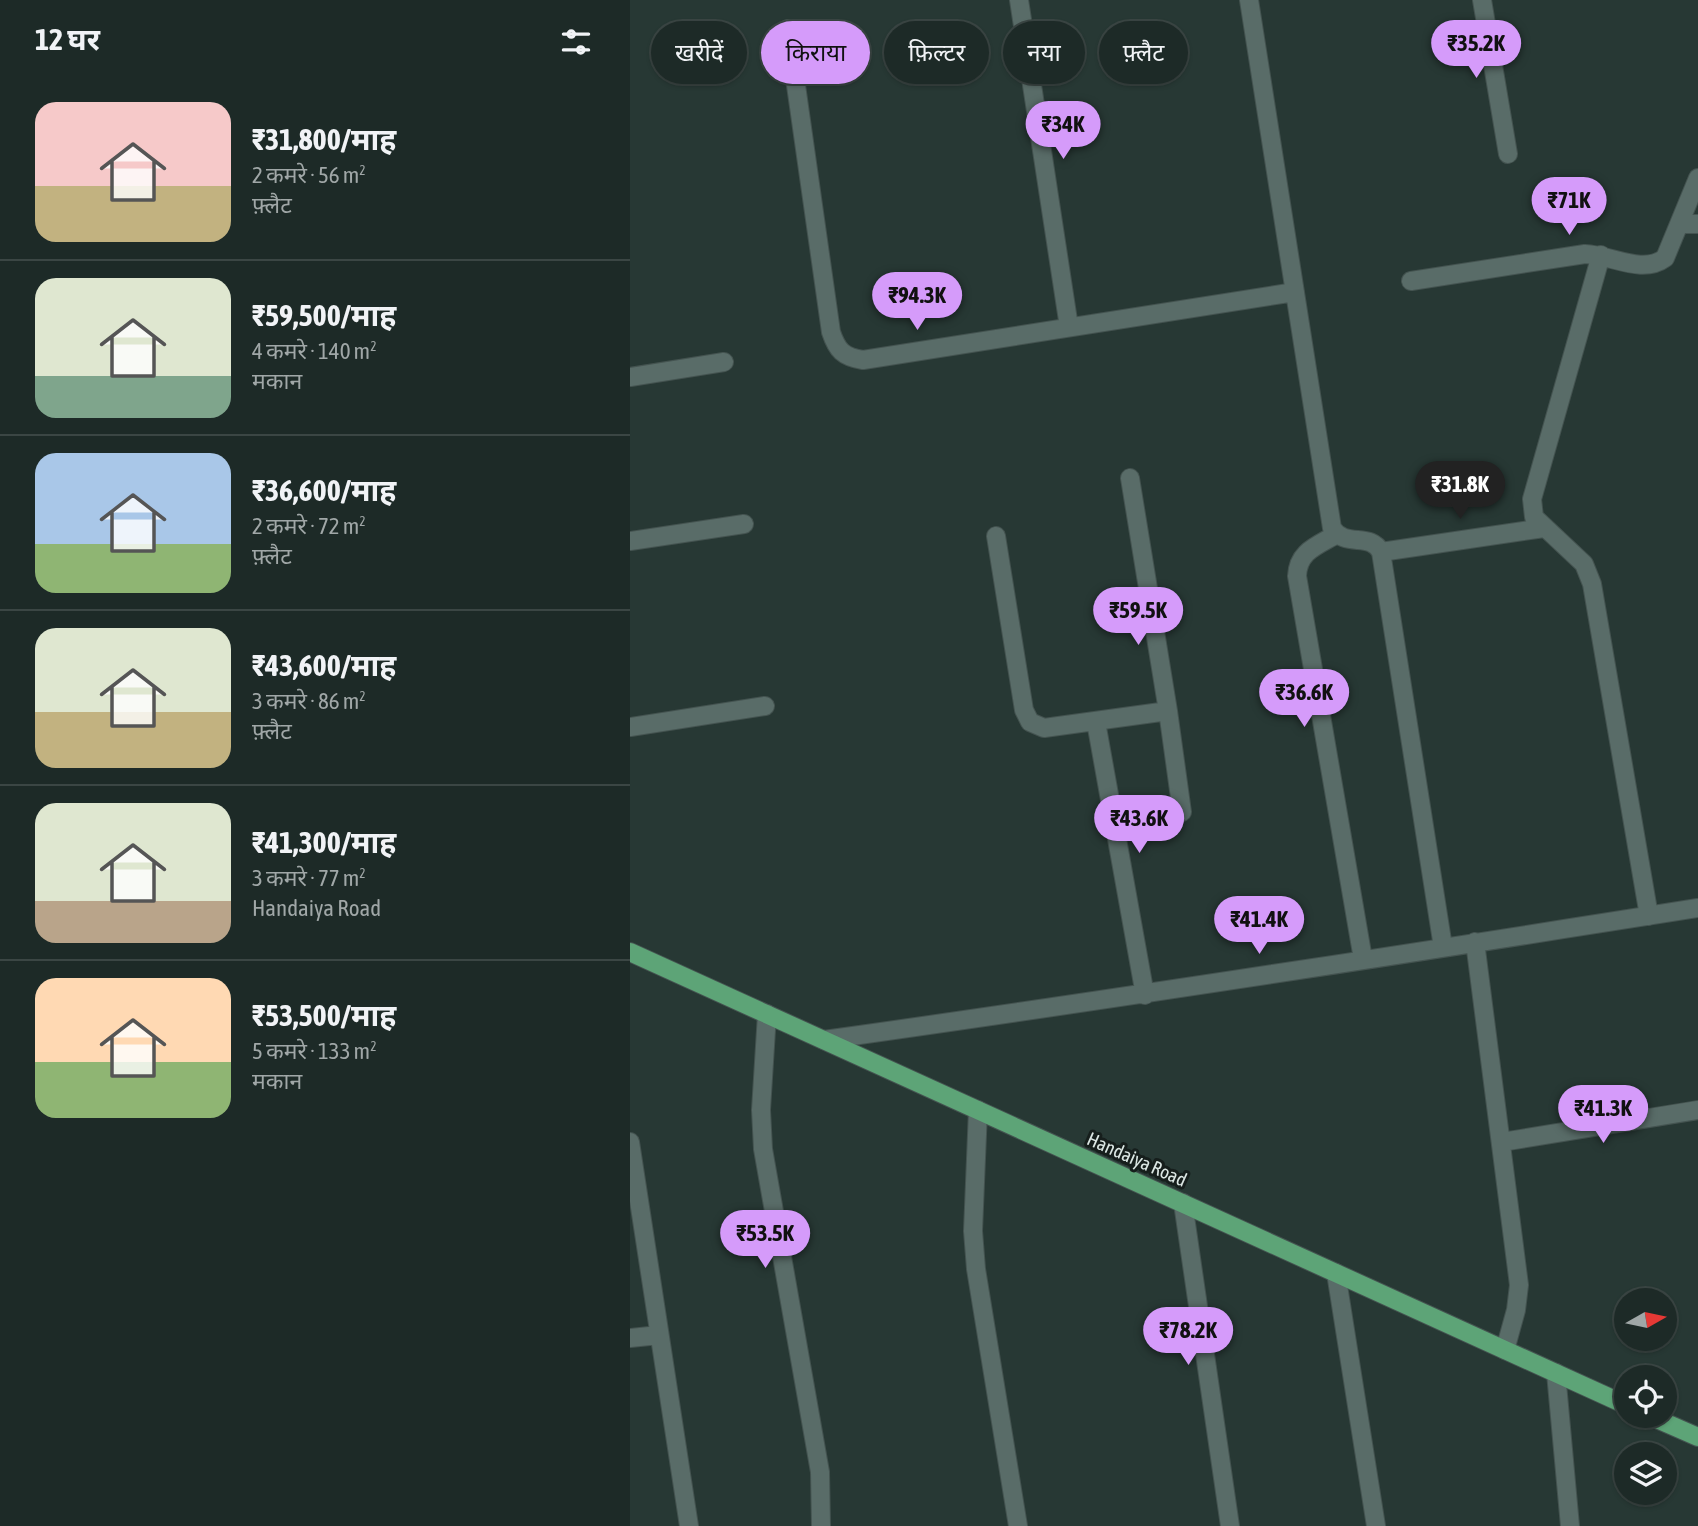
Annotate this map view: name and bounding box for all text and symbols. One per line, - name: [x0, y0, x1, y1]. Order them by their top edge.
- pin: ₹35.2K: [1419, 20, 1533, 80]
- chip: खरीदें: [651, 21, 747, 84]
- chip: किराया: [761, 21, 870, 84]
- chip: फ़िल्टर: [884, 21, 989, 84]
- chip: नया: [1003, 21, 1085, 84]
- chip: फ़्लैट: [1099, 21, 1188, 84]
- text: 12 घर: [35, 22, 100, 56]
- icon: filters: [557, 23, 595, 61]
- text: ₹35.2K: [1447, 30, 1505, 56]
- pin: ₹34K: [1022, 102, 1104, 161]
- text: ₹34K: [1042, 111, 1084, 137]
- text: ₹31,800/माह: [252, 122, 396, 156]
- icon: home: [91, 130, 175, 214]
- text: 2 कमरे · 56 m²: [252, 162, 366, 188]
- pin: ₹71K: [1528, 177, 1610, 237]
- text: ₹71K: [1548, 187, 1590, 213]
- text: फ़्लैट: [252, 192, 292, 218]
- pin: ₹94.3K: [860, 272, 974, 332]
- text: ₹94.3K: [888, 282, 946, 308]
- text: ₹59,500/माह: [252, 298, 396, 332]
- icon: home: [91, 306, 175, 390]
- text: 4 कमरे · 140 m²: [252, 338, 377, 364]
- text: मकान: [252, 368, 302, 394]
- pin: ₹31.8K: [1403, 462, 1517, 521]
- text: ₹31.8K: [1431, 471, 1489, 497]
- text: ₹36,600/माह: [252, 473, 396, 507]
- icon: home: [91, 481, 175, 565]
- text: 2 कमरे · 72 m²: [252, 513, 366, 539]
- text: फ़्लैट: [252, 543, 292, 569]
- pin: ₹59.5K: [1081, 588, 1195, 647]
- text: ₹59.5K: [1109, 597, 1167, 623]
- text: ₹43,600/माह: [252, 648, 396, 682]
- icon: home: [91, 656, 175, 740]
- pin: ₹36.6K: [1247, 670, 1361, 729]
- text: ₹36.6K: [1275, 679, 1333, 705]
- text: 3 कमरे · 86 m²: [252, 688, 366, 714]
- text: फ़्लैट: [252, 718, 292, 744]
- pin: ₹43.6K: [1082, 796, 1196, 855]
- text: ₹43.6K: [1110, 805, 1168, 831]
- text: ₹41,300/माह: [252, 825, 396, 859]
- icon: home: [91, 831, 175, 915]
- text: 3 कमरे · 77 m²: [252, 865, 366, 891]
- text: Handaiya Road: [252, 895, 381, 921]
- pin: ₹41.4K: [1202, 897, 1316, 956]
- text: ₹41.4K: [1230, 906, 1288, 932]
- text: ₹53,500/माह: [252, 998, 396, 1032]
- icon: home: [91, 1006, 175, 1090]
- text: 5 कमरे · 133 m²: [252, 1038, 377, 1064]
- text: मकान: [252, 1068, 302, 1094]
- pin: ₹41.3K: [1546, 1086, 1660, 1145]
- text: ₹41.3K: [1574, 1095, 1632, 1121]
- street label: Handaiya Road: [1084, 1127, 1190, 1191]
- pin: ₹53.5K: [708, 1210, 822, 1270]
- text: ₹53.5K: [736, 1220, 794, 1246]
- north arrow: [1614, 1288, 1676, 1351]
- map controls: [1614, 1288, 1677, 1505]
- pin: ₹78.2K: [1131, 1308, 1245, 1367]
- text: ₹78.2K: [1159, 1317, 1217, 1343]
- button: locate: [1614, 1365, 1677, 1428]
- button: layers: [1614, 1442, 1677, 1505]

